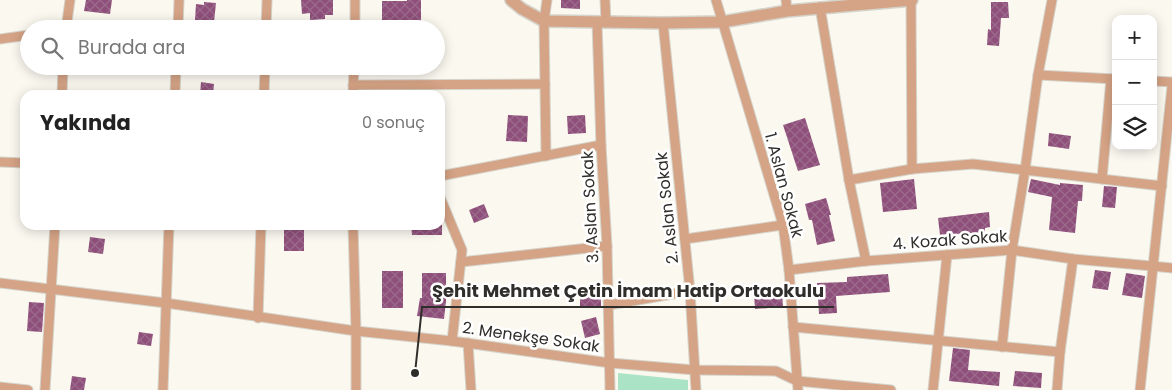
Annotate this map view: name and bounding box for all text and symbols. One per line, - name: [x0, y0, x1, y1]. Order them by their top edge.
- map controls: [1112, 15, 1157, 150]
- button: +: [1112, 15, 1157, 60]
- search box: [20, 20, 445, 75]
- icon: search: [38, 34, 66, 62]
- text: Burada ara: [78, 34, 185, 61]
- button: −: [1112, 60, 1157, 105]
- button: layers: [1112, 105, 1157, 150]
- text: Yakında: [40, 108, 131, 137]
- text: 0 sonuç: [362, 111, 425, 134]
- street label: 1. Aslan Sokak: [759, 130, 809, 241]
- street label: 3. Aslan Sokak: [576, 150, 604, 264]
- street label: 2. Aslan Sokak: [650, 150, 684, 265]
- street label: 4. Kozak Sokak: [892, 224, 1009, 255]
- callout: Şehit Mehmet Çetin İmam Hatip Ortaokulu: [422, 274, 834, 307]
- text: Şehit Mehmet Çetin İmam Hatip Ortaokulu: [432, 278, 824, 303]
- street label: 2. Menekşe Sokak: [461, 316, 602, 358]

